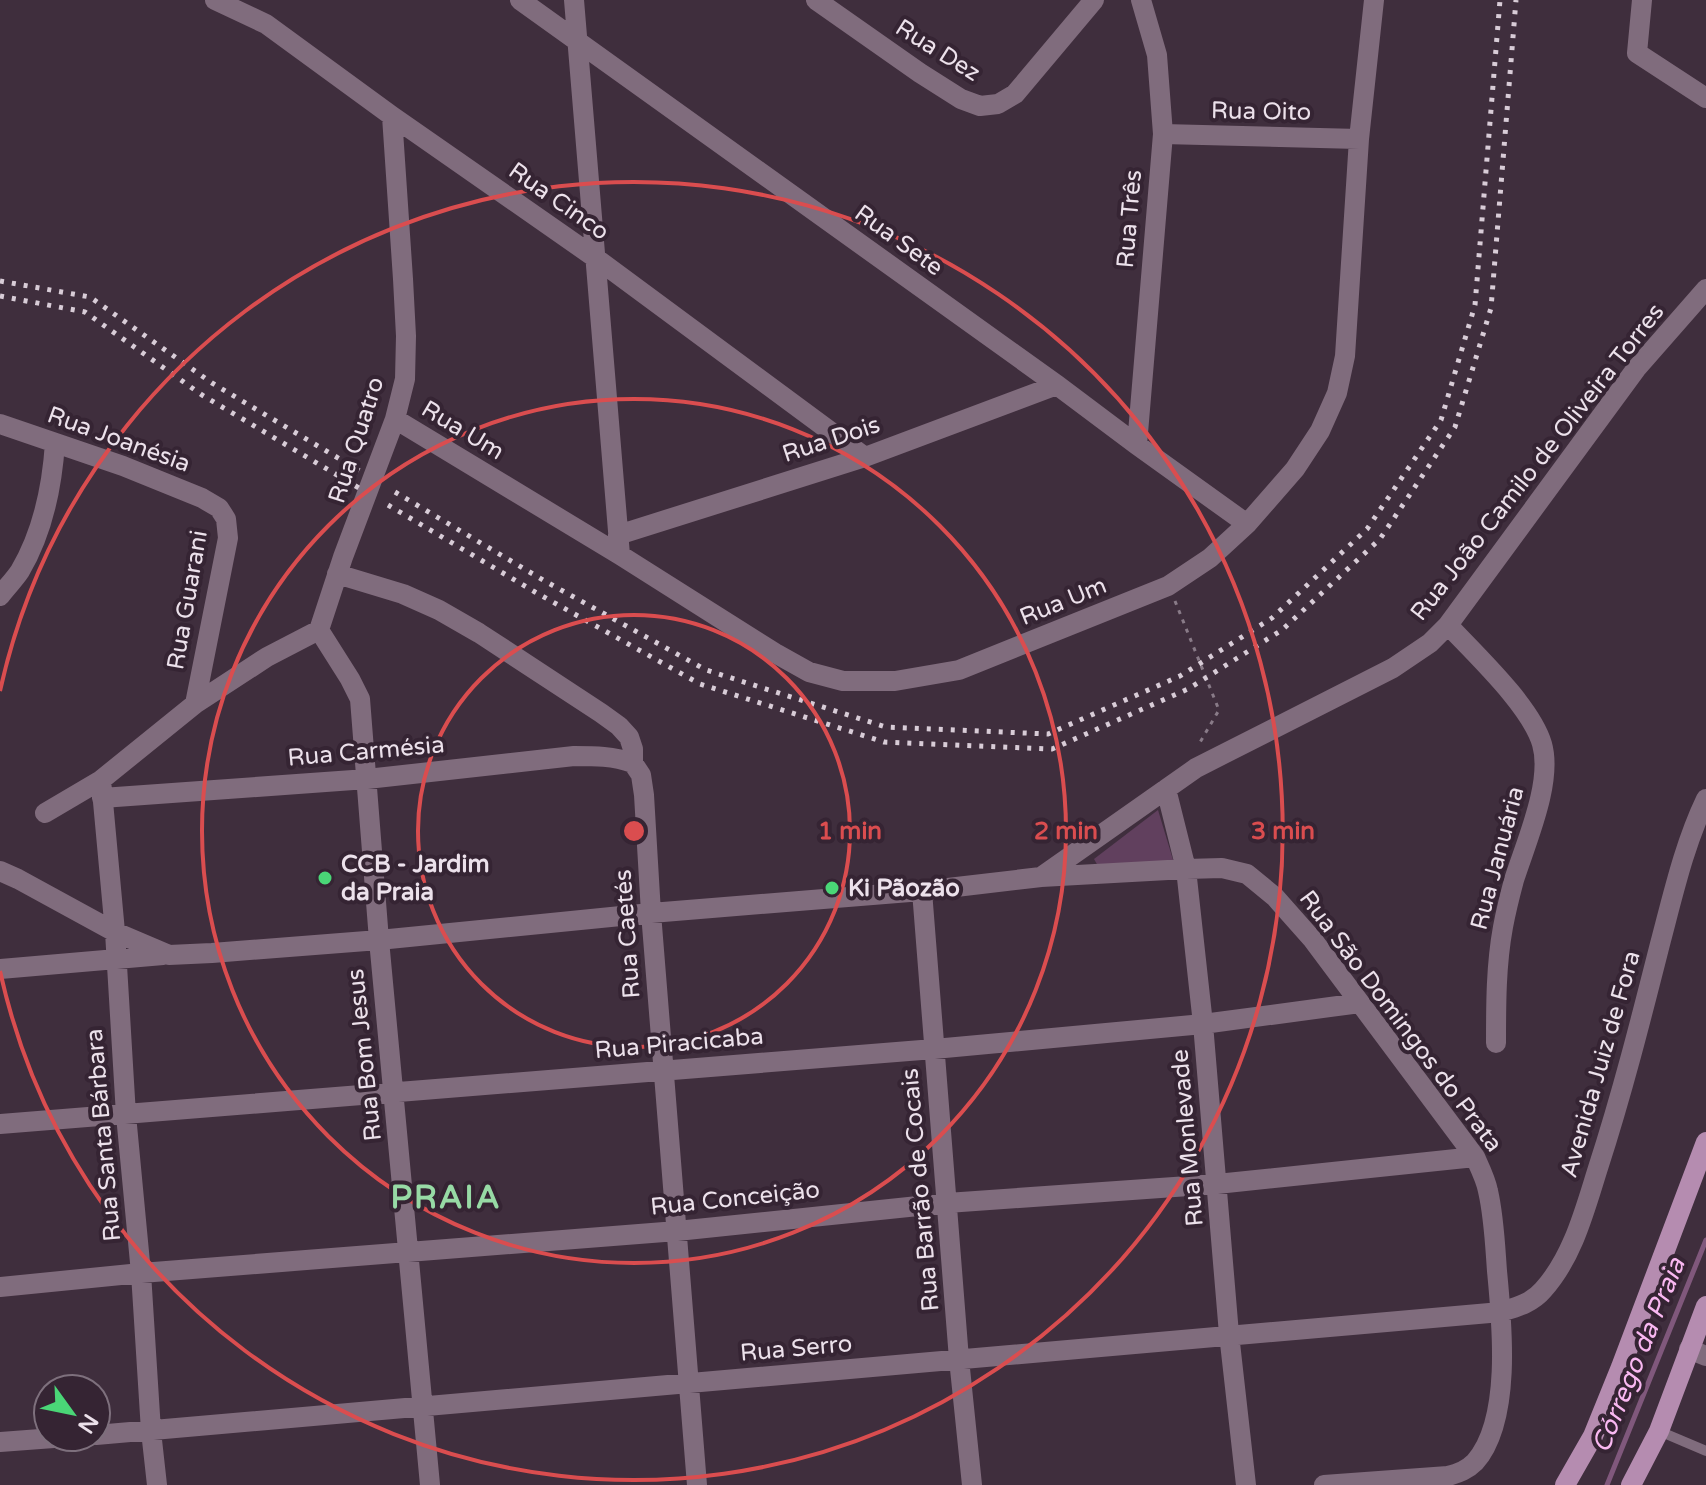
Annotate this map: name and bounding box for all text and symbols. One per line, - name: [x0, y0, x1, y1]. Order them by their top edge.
- street label: Rua Dez: [890, 13, 986, 88]
- street label: Rua Oito: [1211, 96, 1311, 127]
- street label: Rua Cinco: [503, 156, 615, 247]
- street label: Rua Três: [1111, 169, 1148, 269]
- street label: Rua Sete: [849, 199, 949, 282]
- street label: Rua João Camilo de Oliveira Torres: [1405, 298, 1670, 627]
- street label: Rua Quatro: [322, 373, 391, 507]
- street label: Rua Um: [416, 395, 509, 466]
- street label: Rua Joanésia: [43, 400, 194, 479]
- street label: Rua Dois: [779, 410, 884, 469]
- street label: Rua Guarani: [161, 528, 214, 672]
- street label: Rua Um: [1015, 571, 1111, 632]
- street label: Rua Carmésia: [286, 730, 446, 773]
- street label: Rua Januária: [1464, 783, 1531, 933]
- centre of rings: [620, 817, 648, 845]
- text: 1 min: [818, 817, 882, 846]
- text: 2 min: [1034, 817, 1098, 846]
- text: 3 min: [1251, 817, 1315, 846]
- place label: CCB - Jardim da Praia: [341, 850, 489, 907]
- street label: Rua Caetés: [609, 868, 646, 999]
- marker: CCB - Jardim da Praia: [316, 869, 334, 887]
- place label: Ki Pãozão: [848, 874, 960, 903]
- marker: Ki Pãozão: [823, 879, 841, 897]
- street label: Rua São Domingos do Prata: [1293, 885, 1508, 1158]
- street label: Avenida Juiz de Fora: [1554, 947, 1647, 1181]
- street label: Rua Bom Jesus: [341, 967, 388, 1143]
- street label: Rua Piracicaba: [593, 1022, 765, 1065]
- street label: Rua Santa Bárbara: [80, 1027, 127, 1243]
- street label: Rua Monlevade: [1165, 1048, 1210, 1228]
- street label: Rua Barrão de Cocais: [895, 1067, 946, 1313]
- street label: Rua Conceição: [649, 1175, 821, 1222]
- district label: PRAIA: [390, 1179, 502, 1217]
- water label: Córrego da Praia: [1585, 1252, 1692, 1457]
- street label: Rua Serro: [739, 1329, 853, 1368]
- north arrow: [32, 1373, 112, 1453]
- text: N: [72, 1409, 104, 1438]

